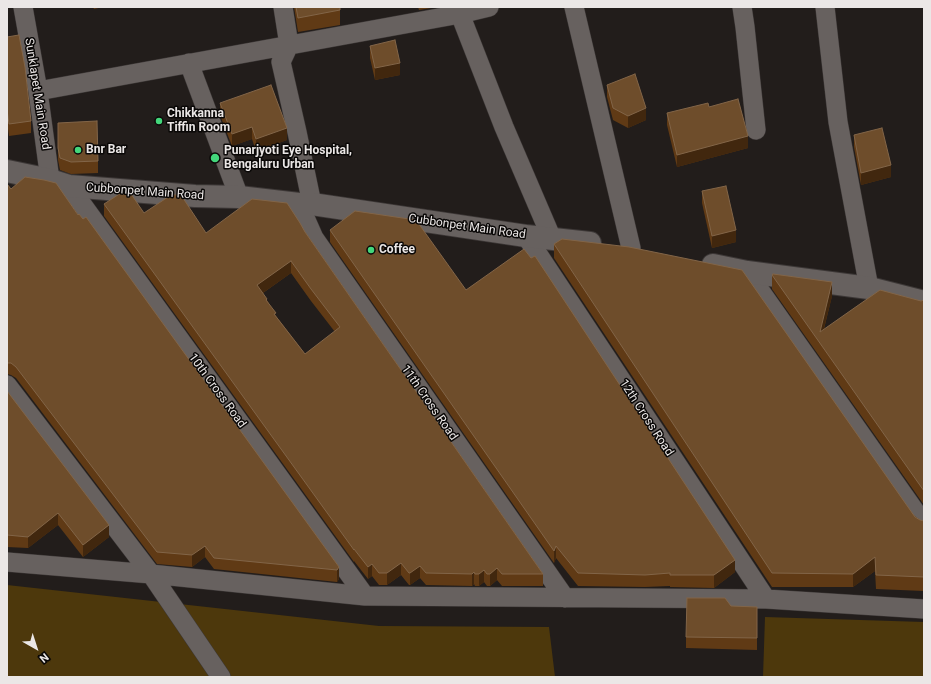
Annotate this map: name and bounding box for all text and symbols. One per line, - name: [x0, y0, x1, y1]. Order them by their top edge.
- street label: Sunklapet Main Road: [21, 37, 53, 151]
- place label: Chikkanna Tiffin Room: [167, 107, 230, 135]
- marker: Chikkanna Tiffin Room: [154, 116, 164, 126]
- place label: Bnr Bar: [86, 143, 126, 157]
- place label: Punarjyoti Eye Hospital, Bengaluru Urban: [224, 144, 352, 172]
- marker: Bnr Bar: [73, 145, 83, 155]
- marker: Punarjyoti Eye Hospital, Bengaluru Urban: [209, 152, 221, 164]
- street label: Cubbonpet Main Road: [85, 181, 205, 203]
- street label: Cubbonpet Main Road: [407, 212, 527, 242]
- place label: Coffee: [379, 243, 415, 257]
- marker: Coffee: [366, 245, 376, 255]
- street label: 10th Cross Road: [185, 351, 249, 431]
- street label: 11th Cross Road: [398, 363, 460, 443]
- street label: 12th Cross Road: [616, 377, 676, 459]
- north arrow: [16, 628, 56, 668]
- text: N: [37, 650, 51, 665]

